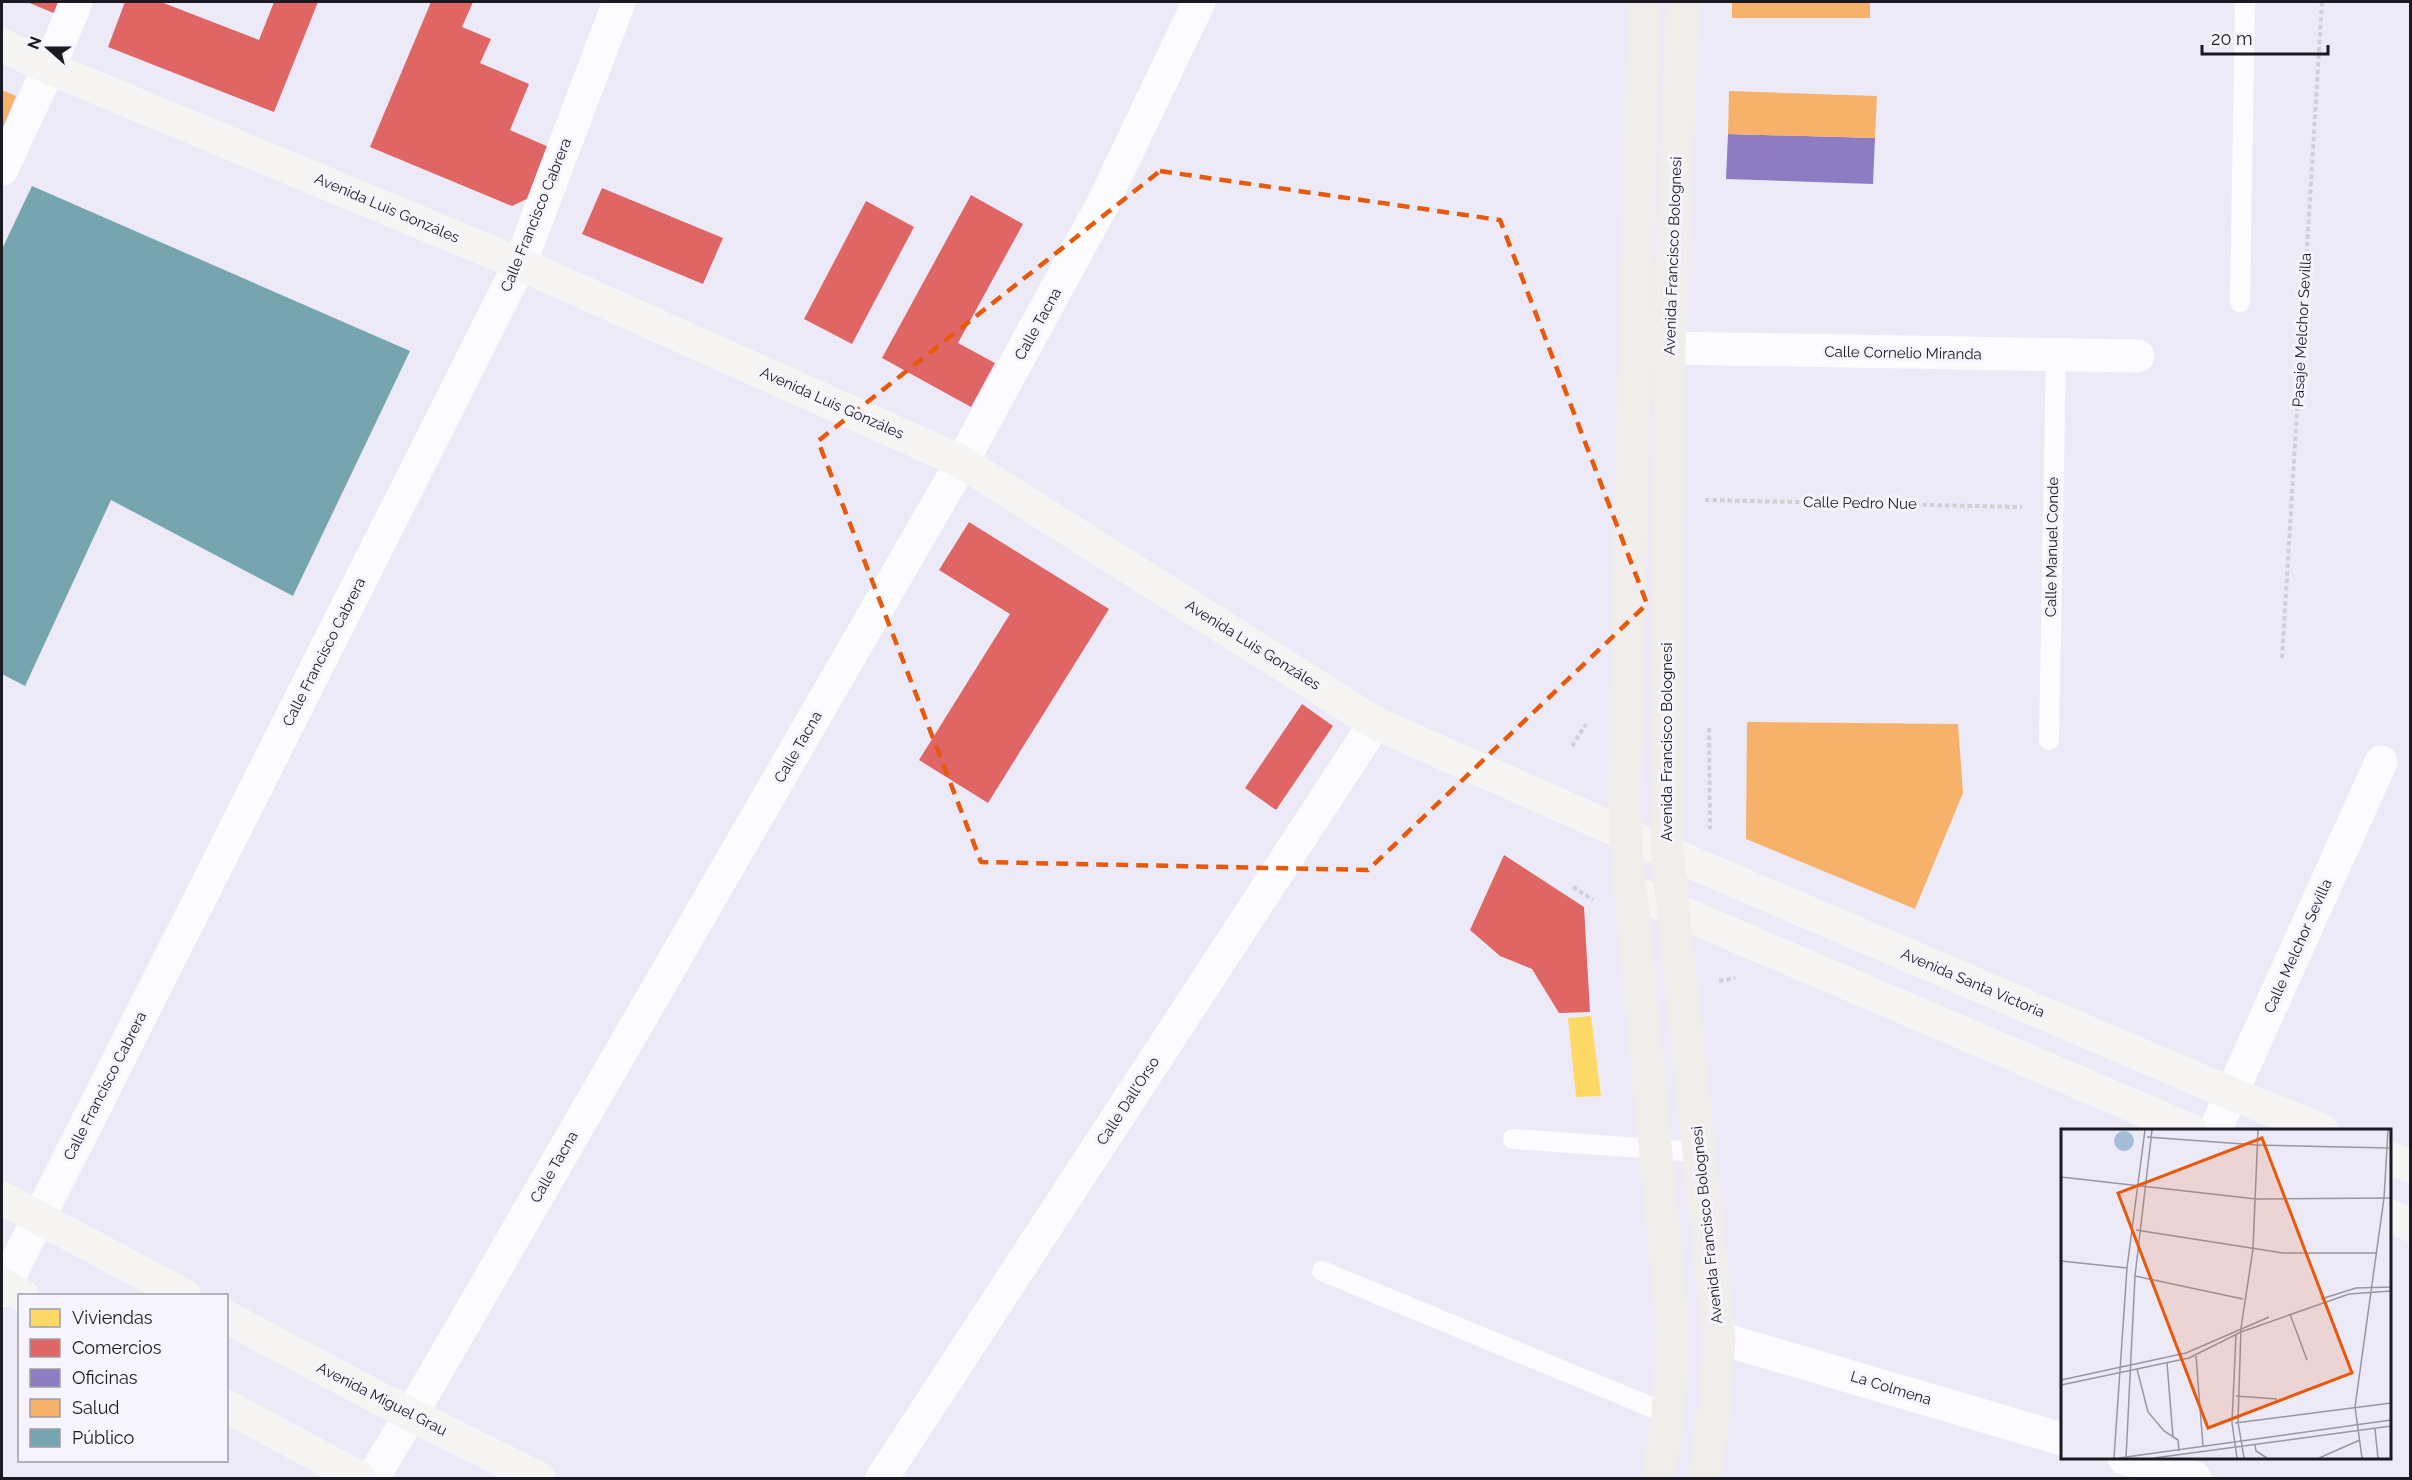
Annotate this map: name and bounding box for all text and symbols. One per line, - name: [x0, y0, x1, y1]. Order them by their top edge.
- north arrow: [18, 18, 78, 78]
- scale bar: [2202, 18, 2328, 56]
- text: 20 m: [2211, 28, 2253, 49]
- text: N: [23, 34, 46, 52]
- street label: Calle Francisco Cabrera: [497, 135, 575, 295]
- street label: Avenida Francisco Bolognesi: [1661, 156, 1685, 356]
- street label: Avenida Luis Gonzáles: [312, 169, 462, 247]
- street label: Pasaje Melchor Sevilla: [2289, 252, 2315, 408]
- street label: Calle Tacna: [1011, 285, 1065, 363]
- street label: Calle Cornelio Miranda: [1824, 343, 1982, 363]
- street label: Avenida Luis Gonzáles: [757, 363, 907, 443]
- street label: Calle Manuel Conde: [2042, 476, 2062, 617]
- street label: Calle Pedro Nue: [1803, 493, 1917, 513]
- street label: Calle Francisco Cabrera: [279, 575, 369, 729]
- street label: Avenida Luis Gonzáles: [1182, 596, 1324, 694]
- street label: Avenida Francisco Bolognesi: [1658, 643, 1676, 841]
- street label: Calle Tacna: [770, 708, 826, 786]
- street label: Calle Melchor Sevilla: [2260, 876, 2336, 1016]
- street label: Avenida Santa Victoria: [1899, 945, 2047, 1021]
- street label: Calle Francisco Cabrera: [60, 1009, 150, 1163]
- street label: Calle Dall'Orso: [1093, 1053, 1163, 1149]
- street label: Avenida Francisco Bolognesi: [1688, 1125, 1726, 1325]
- street label: Calle Tacna: [526, 1128, 582, 1206]
- inset map: [2061, 1129, 2391, 1459]
- legend: [18, 1294, 228, 1462]
- text: Viviendas: [72, 1307, 153, 1328]
- text: Comercios: [72, 1337, 162, 1358]
- street label: Avenida Miguel Grau: [314, 1358, 450, 1440]
- text: Oficinas: [72, 1367, 138, 1388]
- street label: La Colmena: [1848, 1367, 1934, 1409]
- text: Salud: [72, 1397, 120, 1418]
- text: Público: [72, 1427, 135, 1448]

